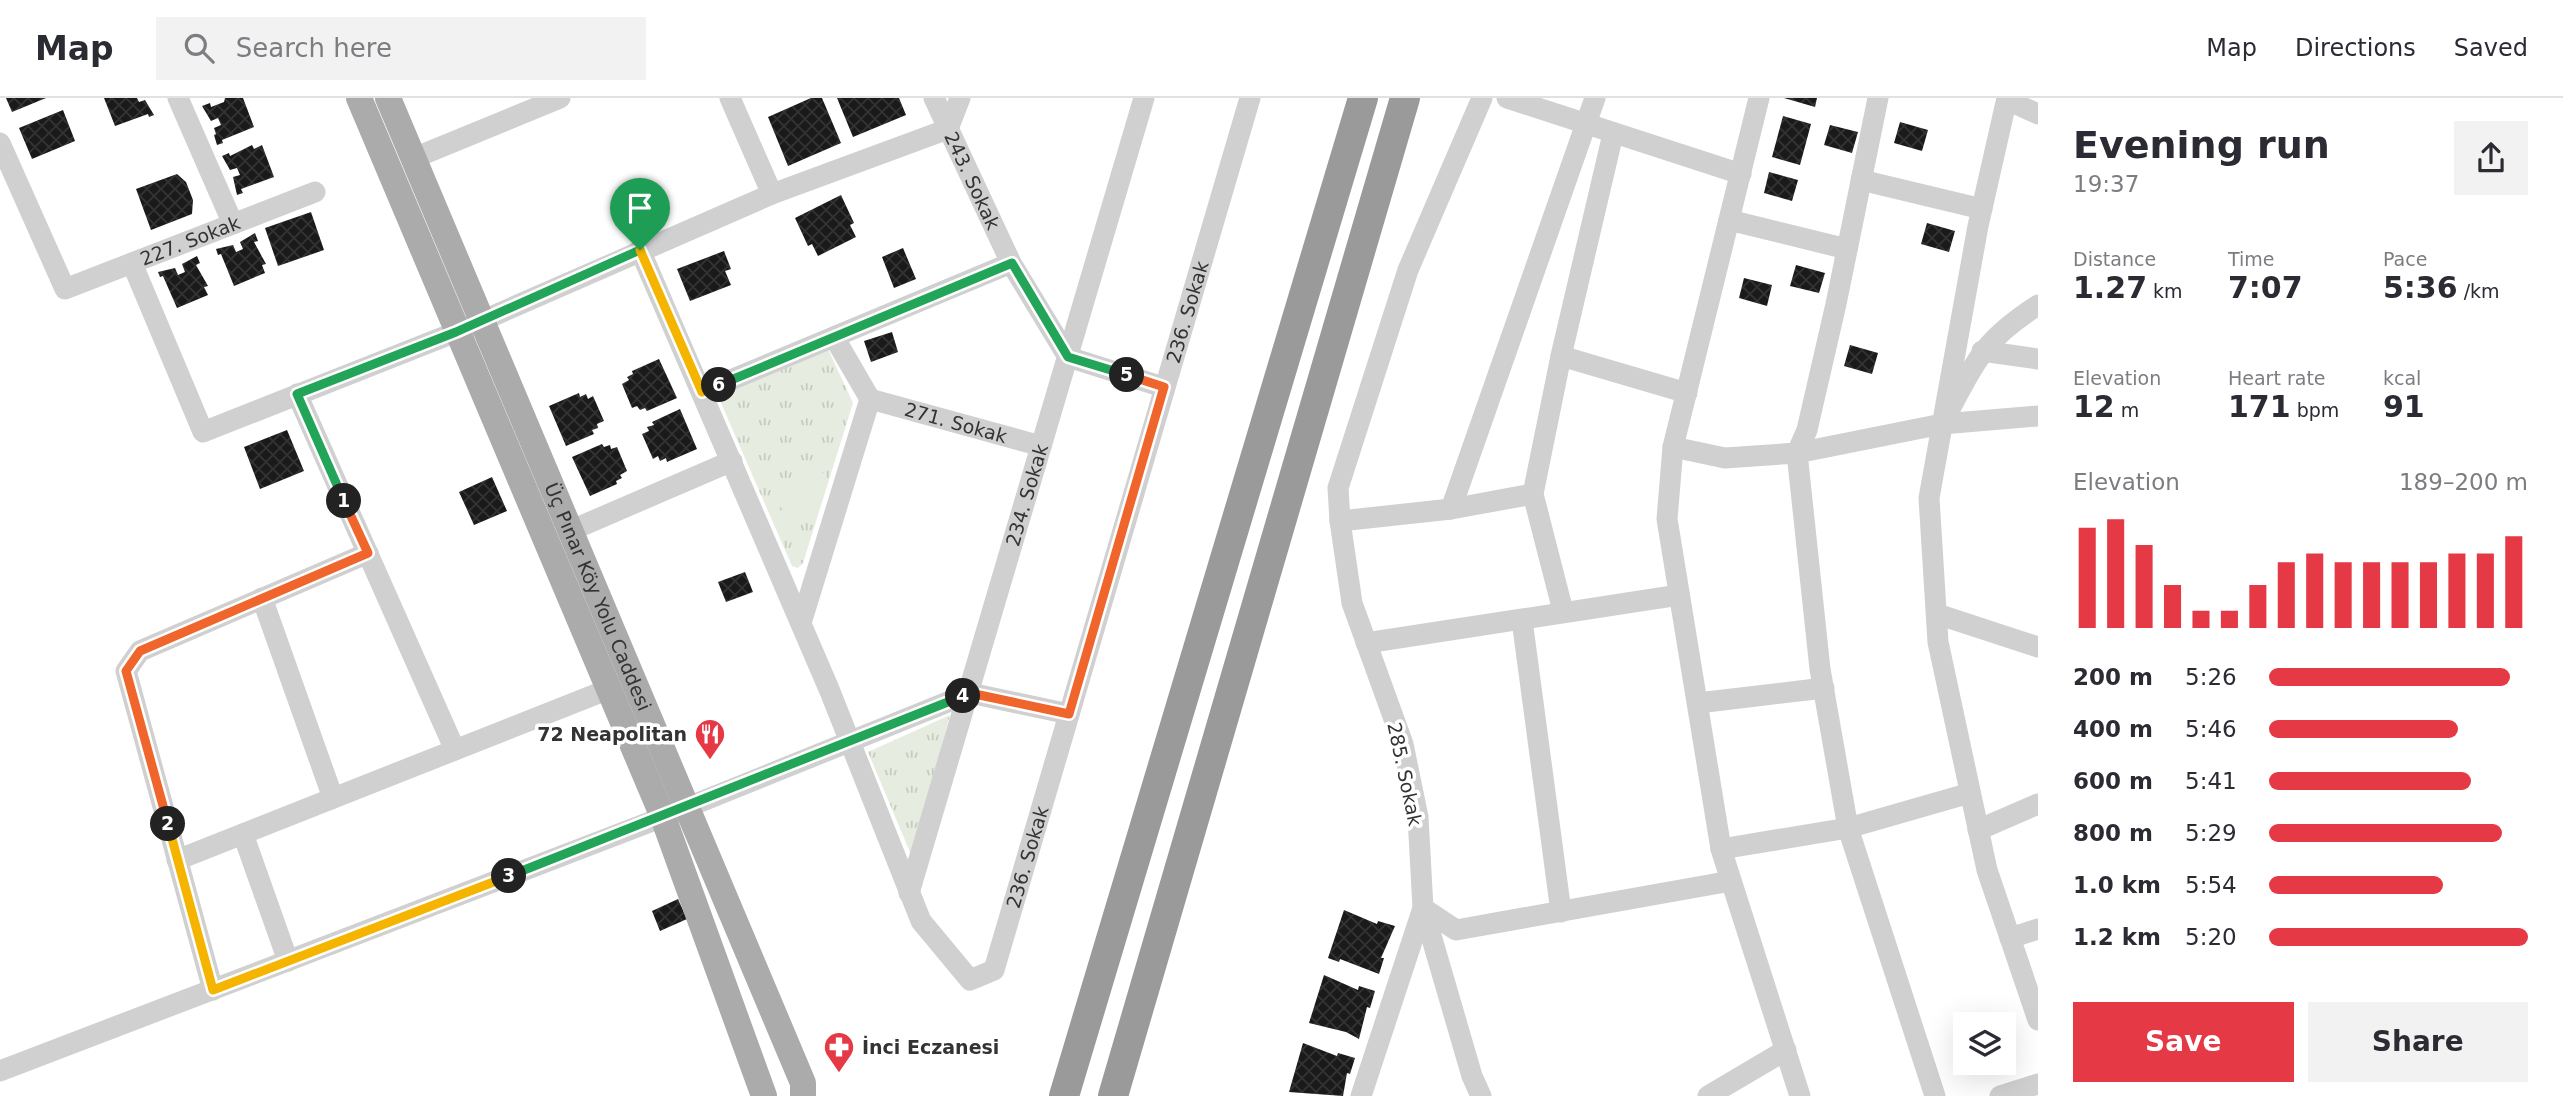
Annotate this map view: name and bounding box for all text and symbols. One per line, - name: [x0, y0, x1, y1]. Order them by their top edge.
- search box: [156, 17, 646, 80]
- text: Map: [35, 29, 114, 68]
- icon: search: [180, 29, 218, 67]
- text: Search here: [236, 33, 392, 63]
- text: Map: [2206, 34, 2257, 62]
- text: Directions: [2295, 34, 2416, 62]
- text: Saved: [2454, 34, 2528, 62]
- button: share: [2454, 121, 2528, 195]
- text: Evening run: [2073, 123, 2330, 167]
- street label: 243. Sokak: [940, 128, 1005, 233]
- text: 19:37: [2073, 171, 2139, 197]
- pin: [610, 178, 670, 250]
- icon: arrive: [621, 189, 659, 227]
- street label: 227. Sokak: [137, 211, 243, 270]
- text: Distance: [2073, 248, 2156, 270]
- text: Time: [2228, 248, 2275, 270]
- text: Pace: [2383, 248, 2427, 270]
- street label: 236. Sokak: [1162, 258, 1213, 366]
- text: 1.27: [2073, 270, 2147, 305]
- text: 7:07: [2228, 270, 2303, 305]
- text: 5:36: [2383, 270, 2458, 305]
- text: km: [2147, 280, 2183, 302]
- text: /km: [2458, 280, 2500, 302]
- pin: 5: [1110, 358, 1144, 392]
- text: 5: [1120, 363, 1133, 385]
- text: Elevation: [2073, 367, 2161, 389]
- text: Heart rate: [2228, 367, 2326, 389]
- text: kcal: [2383, 367, 2421, 389]
- pin: 6: [702, 368, 736, 402]
- text: 6: [712, 373, 725, 395]
- text: 12: [2073, 389, 2115, 424]
- text: 171: [2228, 389, 2291, 424]
- text: 91: [2383, 389, 2425, 424]
- street label: 271. Sokak: [902, 398, 1010, 447]
- text: m: [2115, 399, 2139, 421]
- text: bpm: [2291, 399, 2339, 421]
- street label: 234. Sokak: [1001, 441, 1052, 549]
- text: Elevation: [2073, 469, 2180, 495]
- text: 189–200 m: [2399, 469, 2528, 495]
- street label: Üç Pınar Köy Yolu Caddesi: [540, 479, 656, 714]
- pin: 1: [326, 484, 362, 518]
- text: 1: [337, 489, 350, 511]
- text: 200 m: [2073, 664, 2153, 690]
- text: 5:26: [2185, 664, 2237, 690]
- pin: 4: [946, 678, 981, 714]
- text: 4: [956, 684, 969, 706]
- text: 400 m: [2073, 716, 2153, 742]
- text: 5:46: [2185, 716, 2237, 742]
- restaurant icon: 72 Neapolitan: [693, 717, 727, 761]
- street label: 285. Sokak: [1383, 720, 1427, 828]
- place label: 72 Neapolitan: [537, 723, 687, 745]
- text: 600 m: [2073, 768, 2153, 794]
- text: 5:41: [2185, 768, 2237, 794]
- street label: 236. Sokak: [1002, 803, 1053, 911]
- pin: 2: [150, 806, 186, 842]
- text: 2: [161, 812, 174, 834]
- text: 800 m: [2073, 820, 2153, 846]
- text: 5:29: [2185, 820, 2237, 846]
- pin: 3: [491, 858, 526, 894]
- text: 3: [502, 864, 515, 886]
- text: 1.0 km: [2073, 872, 2161, 898]
- text: 5:54: [2185, 872, 2237, 898]
- text: 1.2 km: [2073, 924, 2161, 950]
- text: 5:20: [2185, 924, 2237, 950]
- button: Save: [2073, 1002, 2294, 1082]
- button: Share: [2308, 1002, 2528, 1082]
- map controls: [1953, 1012, 2016, 1075]
- button: layers: [1953, 1012, 2016, 1075]
- pharmacy icon: İnci Eczanesi: [822, 1030, 856, 1074]
- place label: İnci Eczanesi: [862, 1035, 999, 1058]

